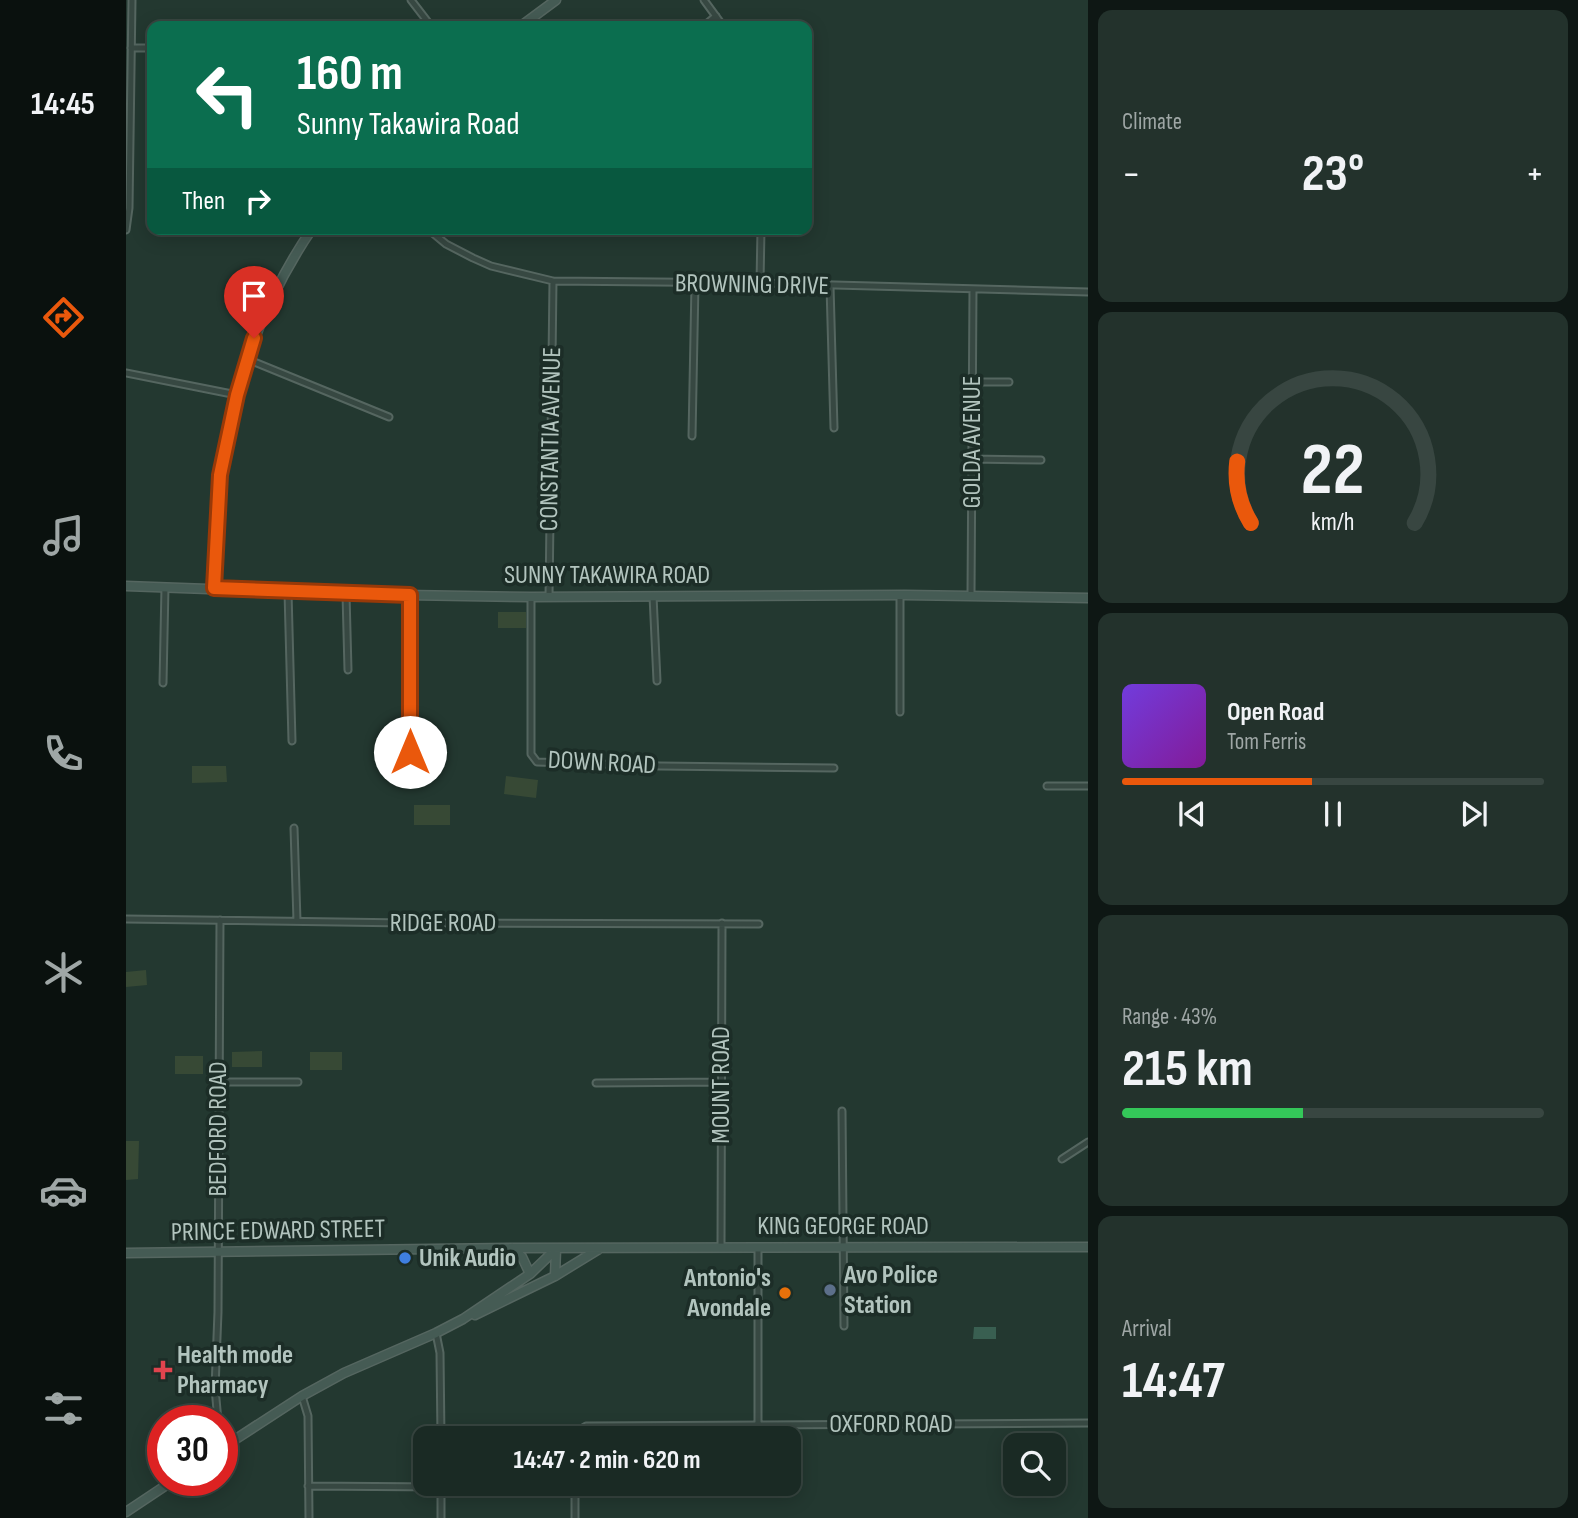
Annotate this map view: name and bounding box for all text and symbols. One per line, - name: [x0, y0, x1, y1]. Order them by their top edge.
- text: 160 m: [297, 45, 403, 104]
- icon: left: [182, 49, 273, 140]
- text: 14:45: [31, 85, 95, 124]
- text: Sunny Takawira Road: [297, 105, 520, 144]
- text: Climate: [1122, 108, 1182, 136]
- text: 23°: [1302, 143, 1364, 206]
- text: −: [1122, 152, 1141, 197]
- text: +: [1525, 152, 1544, 197]
- icon: right: [239, 182, 277, 220]
- text: Then: [182, 186, 225, 217]
- pin: [224, 266, 284, 338]
- street label: BROWNING DRIVE: [675, 268, 829, 302]
- icon: arrive: [235, 277, 273, 315]
- icon: directions: [39, 293, 88, 342]
- street label: CONSTANTIA AVENUE: [534, 347, 568, 531]
- street label: GOLDA AVENUE: [957, 376, 988, 508]
- text: 22: [1301, 428, 1365, 516]
- text: km/h: [1311, 507, 1355, 538]
- icon: music: [39, 511, 88, 560]
- street label: SUNNY TAKAWIRA ROAD: [504, 560, 710, 591]
- text: Open Road: [1227, 697, 1324, 728]
- position arrow: [373, 715, 447, 789]
- text: Tom Ferris: [1227, 728, 1306, 756]
- icon: phone: [39, 729, 88, 778]
- street label: DOWN ROAD: [547, 745, 657, 781]
- icon: previous: [1173, 795, 1211, 833]
- icon: pause: [1314, 795, 1352, 833]
- icon: next: [1455, 795, 1493, 833]
- street label: RIDGE ROAD: [390, 908, 496, 939]
- icon: climate: [39, 948, 88, 997]
- text: Range · 43%: [1122, 1003, 1217, 1031]
- street label: MOUNT ROAD: [706, 1026, 737, 1144]
- text: 215 km: [1122, 1038, 1253, 1101]
- street label: BEDFORD ROAD: [203, 1061, 234, 1197]
- icon: car: [39, 1166, 88, 1215]
- street label: KING GEORGE ROAD: [757, 1211, 929, 1242]
- street label: PRINCE EDWARD STREET: [171, 1214, 385, 1248]
- place label: Unik Audio: [419, 1243, 516, 1274]
- marker: Unik Audio: [397, 1250, 413, 1266]
- place label: Avo Police Station: [843, 1260, 938, 1321]
- place label: Antonio's Avondale: [683, 1263, 771, 1324]
- marker: Avo Police Station: [822, 1282, 838, 1298]
- marker: Antonio's Avondale: [777, 1285, 793, 1301]
- text: Arrival: [1122, 1315, 1171, 1343]
- place label: Health mode Pharmacy: [177, 1340, 293, 1401]
- text: 14:47: [1122, 1350, 1225, 1413]
- marker: Health mode Pharmacy: [155, 1362, 171, 1378]
- icon: filters: [39, 1384, 88, 1433]
- speed limit sign: 30: [147, 1405, 238, 1496]
- street label: OXFORD ROAD: [829, 1409, 953, 1440]
- map controls: [1003, 1433, 1066, 1496]
- button: search: [1003, 1433, 1066, 1496]
- text: 14:47 · 2 min · 620 m: [513, 1445, 701, 1476]

